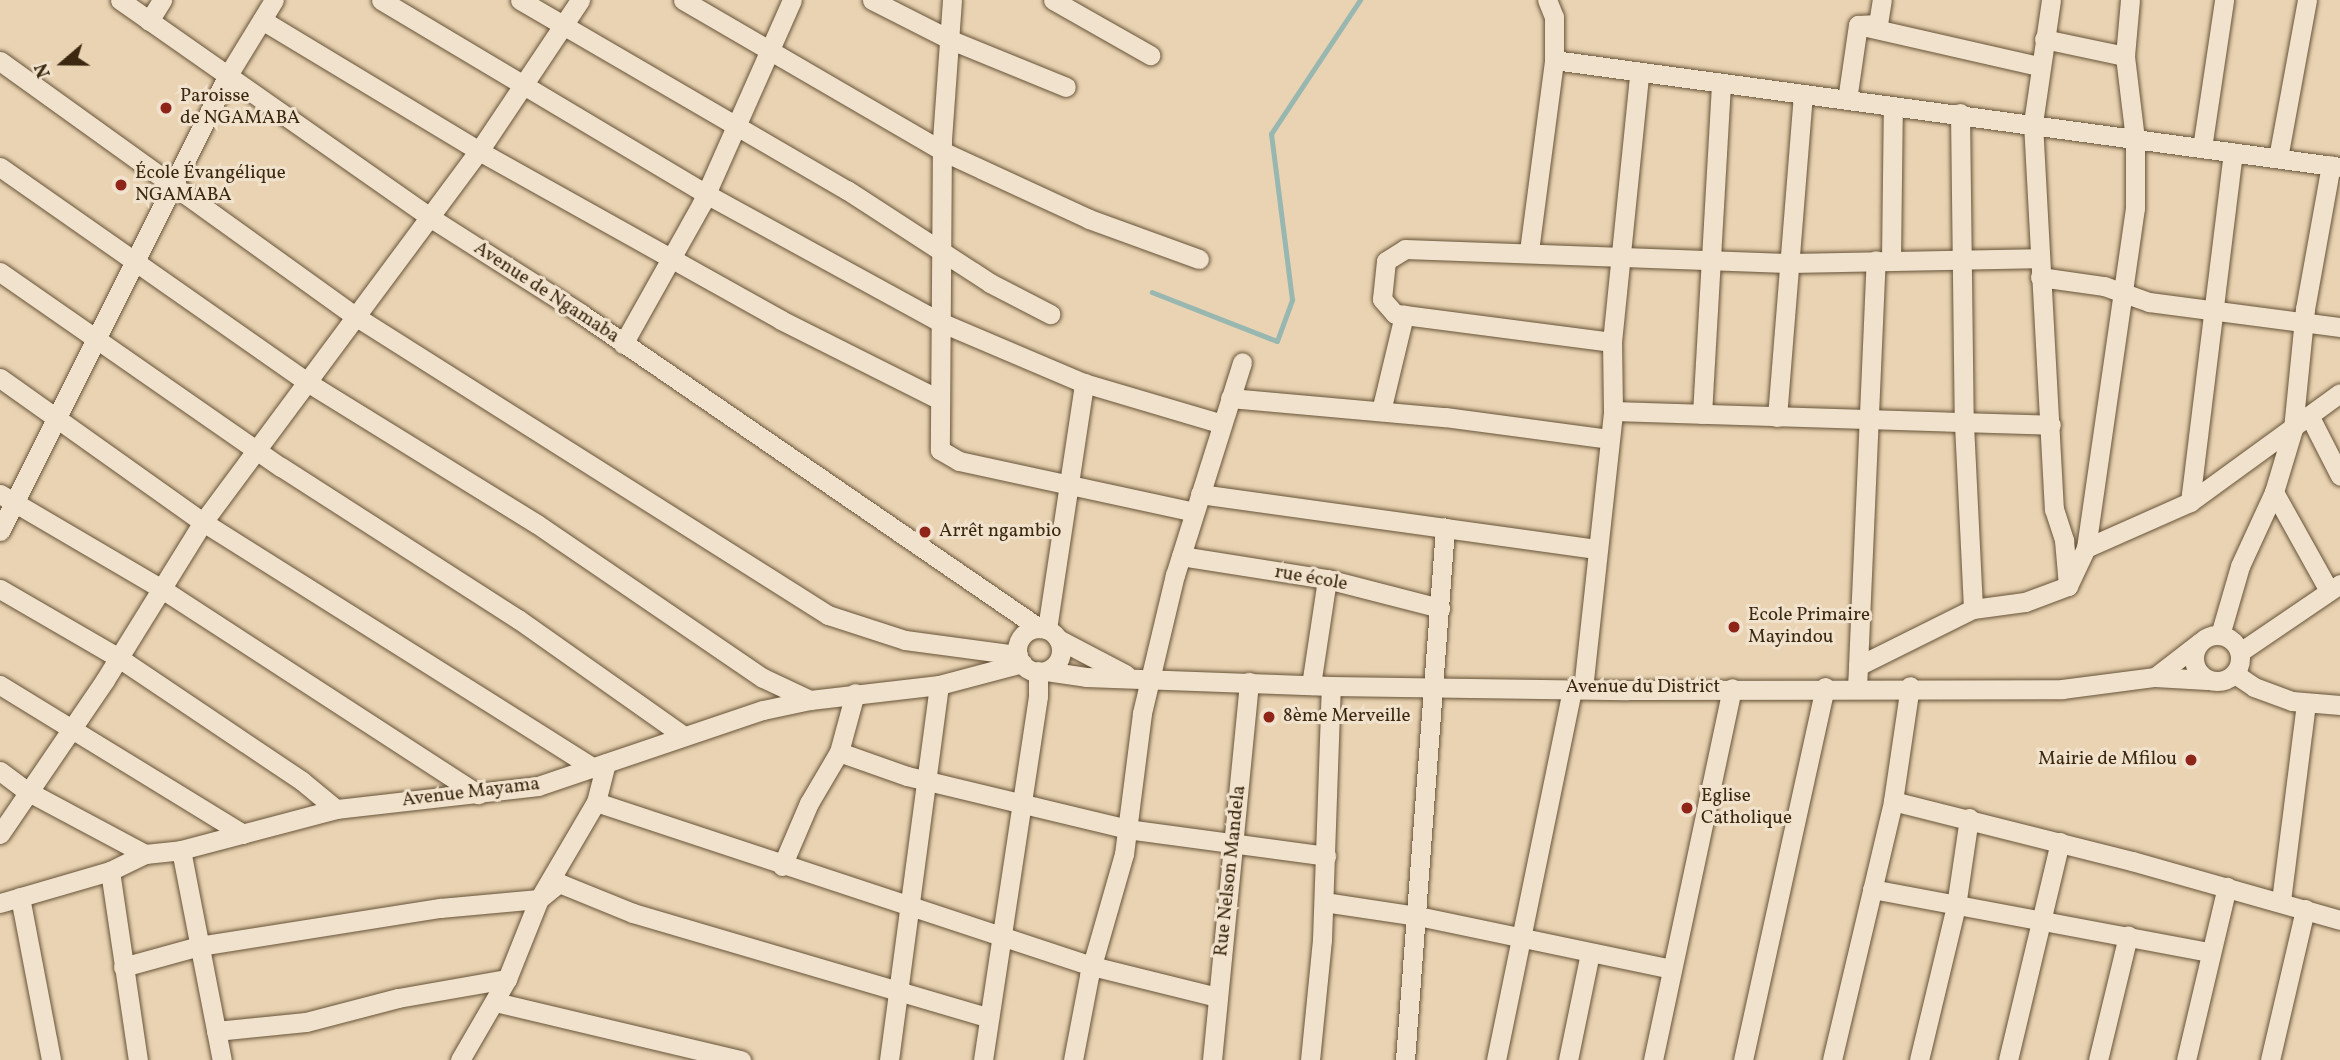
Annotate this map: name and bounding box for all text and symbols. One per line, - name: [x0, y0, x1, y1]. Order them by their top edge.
- north arrow: [28, 28, 98, 98]
- text: N: [29, 59, 58, 81]
- place label: Paroisse de NGAMABA: [180, 86, 300, 130]
- marker: Paroisse de NGAMABA: [158, 100, 174, 116]
- place label: École Évangélique NGAMABA: [135, 163, 286, 207]
- marker: École Évangélique NGAMABA: [113, 177, 129, 193]
- street label: Avenue de Ngamaba: [469, 237, 623, 349]
- place label: Arrêt ngambio: [939, 521, 1061, 543]
- marker: Arrêt ngambio: [917, 524, 933, 540]
- street label: rue école: [1273, 561, 1349, 597]
- place label: Ecole Primaire Mayindou: [1748, 605, 1870, 649]
- marker: Ecole Primaire Mayindou: [1726, 619, 1742, 635]
- street label: Avenue du District: [1566, 677, 1720, 699]
- place label: 8ème Merveille: [1283, 706, 1410, 728]
- marker: 8ème Merveille: [1261, 709, 1277, 725]
- place label: Mairie de Mfilou: [2038, 749, 2177, 771]
- marker: Mairie de Mfilou: [2183, 752, 2199, 768]
- street label: Avenue Mayama: [401, 773, 541, 813]
- street label: Rue Nelson Mandela: [1211, 784, 1251, 958]
- place label: Eglise Catholique: [1701, 786, 1792, 830]
- marker: Eglise Catholique: [1679, 800, 1695, 816]

